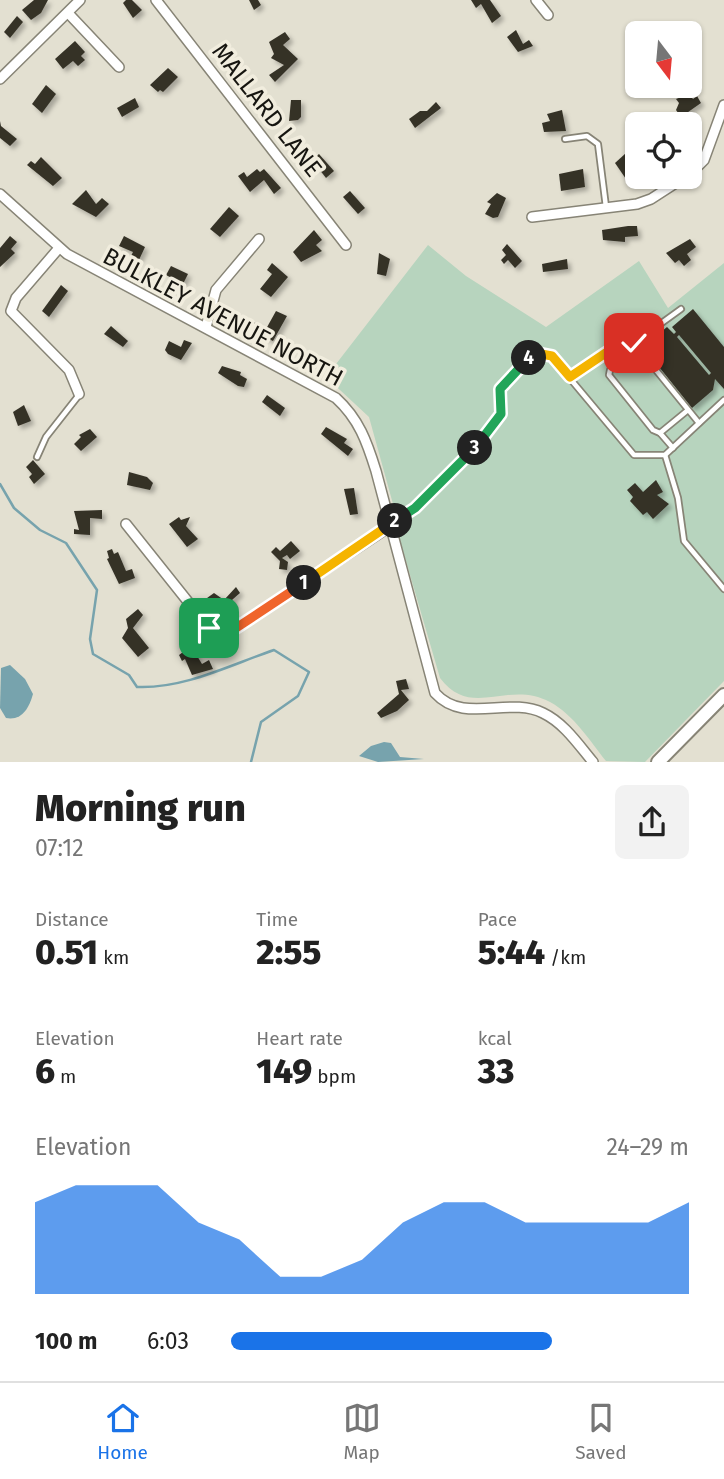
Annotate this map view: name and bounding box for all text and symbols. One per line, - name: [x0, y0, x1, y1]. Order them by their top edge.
- north arrow: [625, 21, 702, 98]
- map controls: [625, 21, 702, 189]
- street label: MALLARD LANE: [206, 38, 328, 182]
- button: locate: [625, 112, 702, 189]
- street label: BULKLEY AVENUE NORTH: [98, 242, 348, 392]
- pin: [604, 313, 664, 373]
- icon: check: [615, 324, 653, 362]
- pin: 4: [512, 340, 546, 376]
- text: 4: [523, 346, 534, 369]
- pin: 3: [458, 430, 492, 466]
- text: 3: [470, 436, 479, 459]
- pin: 2: [378, 504, 412, 538]
- text: 2: [390, 509, 399, 532]
- pin: 1: [286, 566, 322, 600]
- text: 1: [299, 571, 308, 594]
- pin: [179, 598, 239, 658]
- icon: arrive: [190, 609, 228, 647]
- text: Morning run: [35, 785, 246, 831]
- button: share: [615, 785, 689, 859]
- text: 07:12: [35, 834, 84, 862]
- text: Distance: [35, 908, 109, 931]
- text: Time: [256, 908, 298, 931]
- text: Pace: [478, 908, 517, 931]
- text: 0.51: [35, 931, 98, 973]
- text: 2:55: [256, 931, 321, 973]
- text: 5:44: [478, 931, 545, 973]
- text: km: [98, 946, 129, 969]
- text: /km: [545, 946, 586, 969]
- text: Elevation: [35, 1027, 115, 1050]
- text: Heart rate: [256, 1027, 343, 1050]
- text: kcal: [478, 1027, 512, 1050]
- text: 6: [35, 1050, 55, 1092]
- text: 149: [256, 1050, 312, 1092]
- text: 33: [478, 1050, 514, 1092]
- text: m: [55, 1065, 76, 1088]
- text: bpm: [312, 1065, 356, 1088]
- text: Elevation: [35, 1133, 131, 1161]
- text: 24–29 m: [606, 1133, 689, 1161]
- text: 100 m: [35, 1327, 97, 1355]
- text: 6:03: [147, 1327, 189, 1355]
- tab: Home: [97, 1399, 148, 1464]
- tab: Map: [343, 1399, 381, 1464]
- tab: Saved: [575, 1399, 627, 1464]

